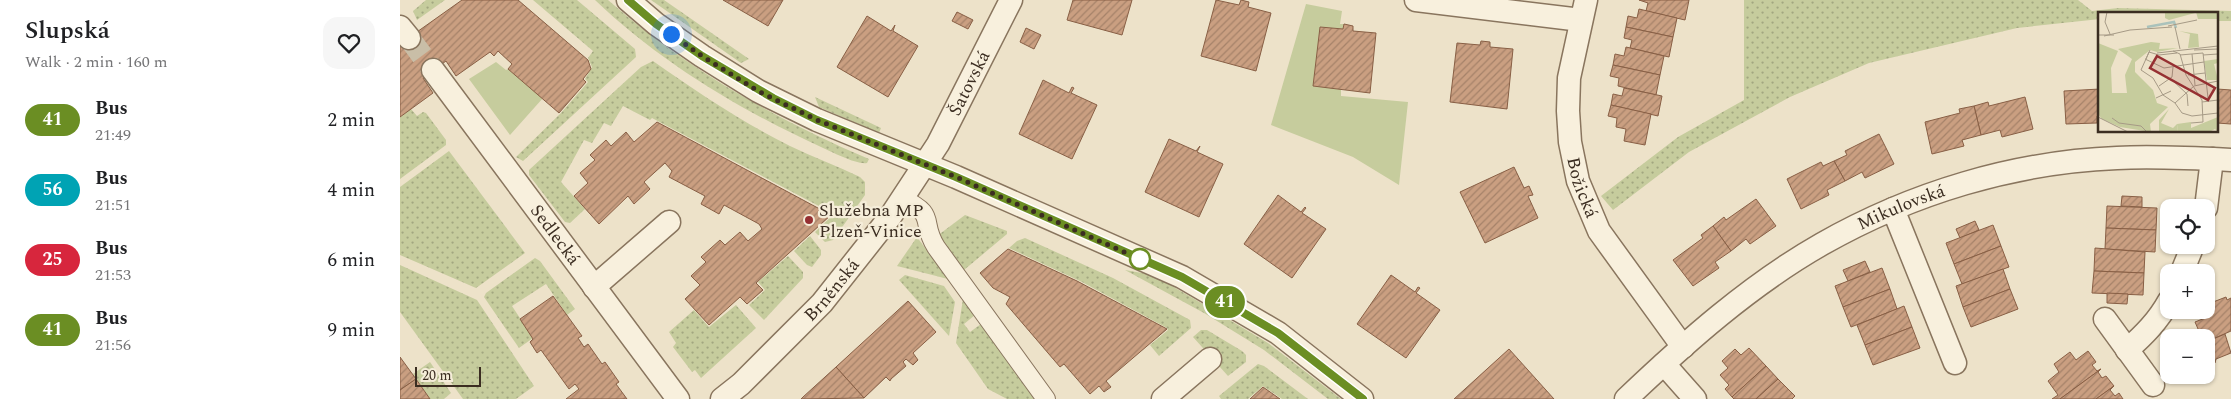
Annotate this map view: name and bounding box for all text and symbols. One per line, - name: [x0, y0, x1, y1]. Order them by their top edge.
- inset map: [2098, 12, 2218, 132]
- text: Slupská: [25, 13, 110, 49]
- button: heart: [323, 17, 375, 69]
- your location: [659, 22, 684, 47]
- street label: Šatovská: [941, 46, 997, 120]
- text: Walk · 2 min · 160 m: [25, 50, 168, 74]
- text: Bus: [95, 94, 128, 123]
- text: 41: [42, 106, 63, 133]
- text: 2 min: [327, 106, 375, 135]
- text: 21:49: [95, 123, 131, 147]
- street label: Božická: [1560, 154, 1606, 222]
- text: Bus: [95, 164, 128, 193]
- text: 56: [42, 176, 63, 203]
- text: 4 min: [327, 176, 375, 205]
- street label: Mikulovská: [1852, 177, 1949, 237]
- text: 21:51: [95, 193, 131, 217]
- place label: Služebna MP Plzeň-Vinice: [819, 197, 924, 245]
- street label: Sedlecká: [524, 198, 587, 271]
- map controls: [2160, 199, 2215, 384]
- button: locate: [2160, 199, 2215, 254]
- marker: Služebna MP Plzeň-Vinice: [803, 214, 815, 226]
- text: Bus: [95, 234, 128, 263]
- text: 25: [42, 246, 63, 273]
- text: 6 min: [327, 246, 375, 275]
- unlabelled marker: [1129, 248, 1151, 270]
- street label: Brněnská: [797, 252, 866, 328]
- text: 21:53: [95, 263, 131, 287]
- button: +: [2160, 264, 2215, 319]
- line badge: 41: [1202, 286, 1248, 318]
- text: 41: [1215, 288, 1235, 315]
- text: Bus: [95, 304, 128, 333]
- text: 41: [42, 316, 63, 343]
- text: 9 min: [327, 316, 375, 345]
- button: −: [2160, 329, 2215, 384]
- text: 21:56: [95, 333, 131, 357]
- scale bar: [415, 364, 481, 387]
- text: 20 m: [422, 365, 452, 386]

